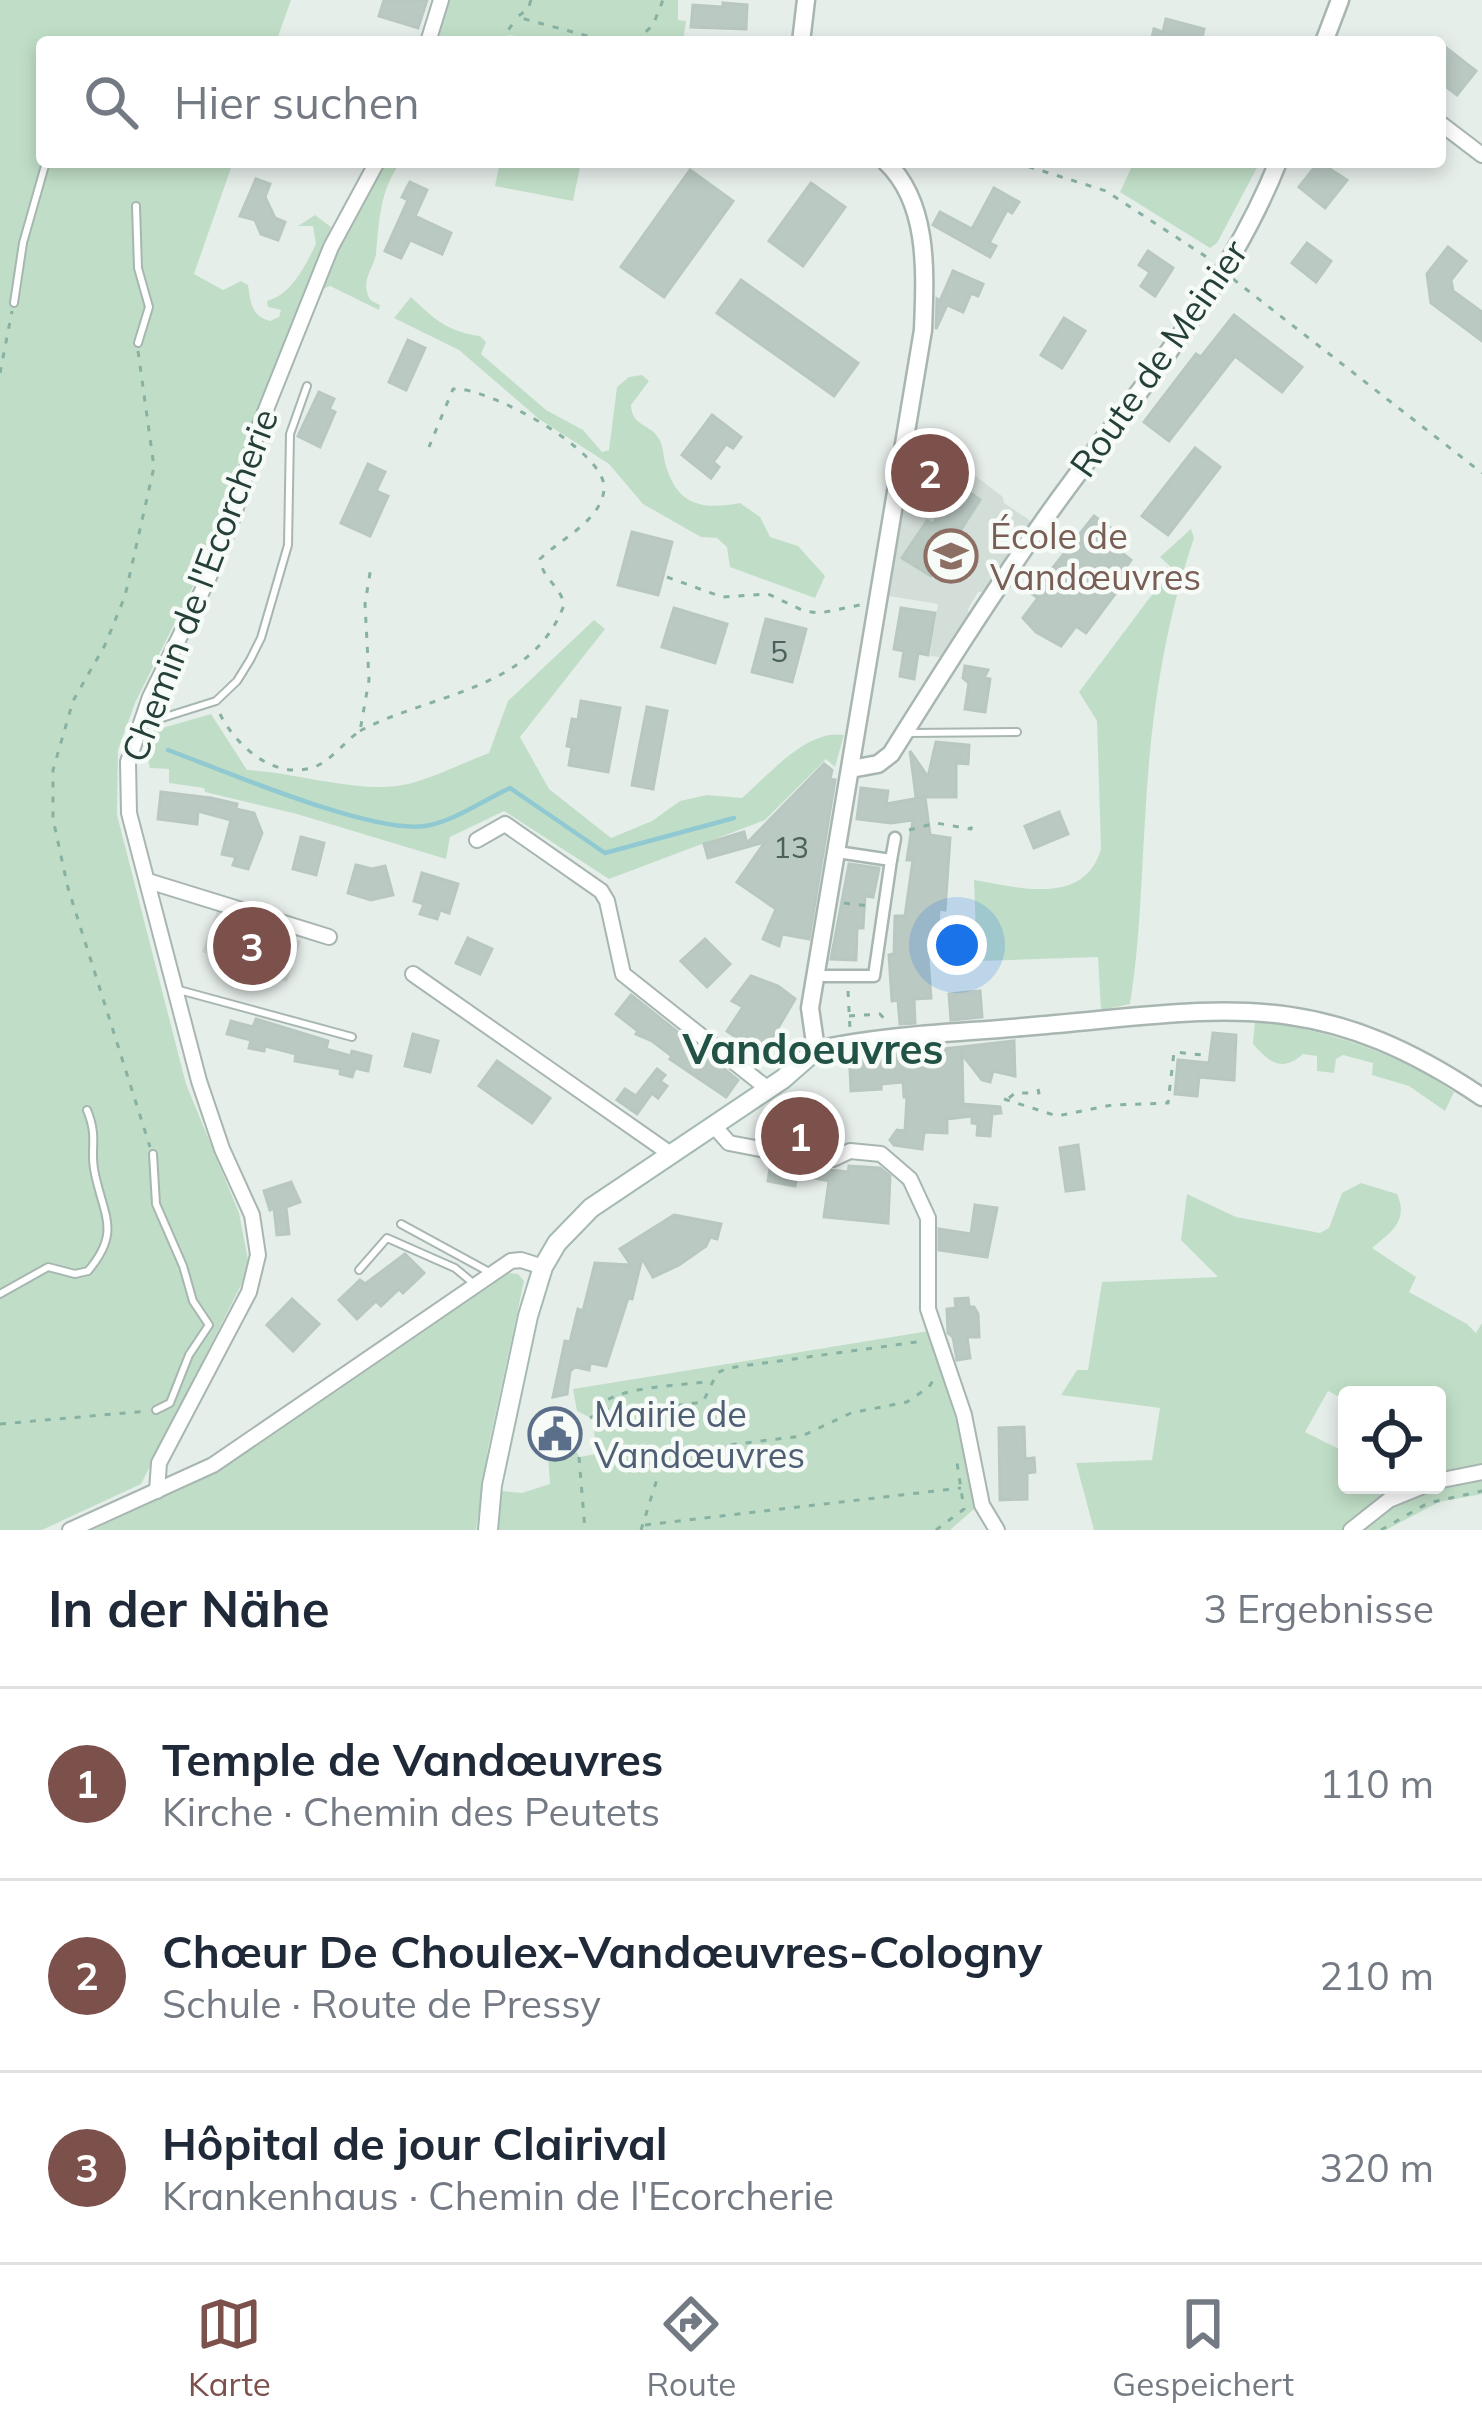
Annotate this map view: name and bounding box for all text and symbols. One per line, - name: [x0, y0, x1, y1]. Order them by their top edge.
- search box: [36, 36, 1446, 168]
- icon: search: [78, 69, 144, 135]
- text: Hier suchen: [174, 74, 420, 130]
- street label: Route de Meinier: [1060, 231, 1256, 485]
- street label: Chemin de l'Ecorcherie: [111, 402, 287, 768]
- pin: 2: [891, 428, 969, 518]
- place label: École de Vandœuvres: [990, 513, 1201, 599]
- school or university icon: École de Vandœuvres: [923, 528, 979, 584]
- house number: 5: [770, 632, 788, 670]
- house number: 13: [773, 828, 809, 866]
- pin: 3: [213, 901, 291, 991]
- your location: [927, 915, 987, 975]
- district label: Vandoeuvres: [681, 1022, 944, 1075]
- pin: 1: [761, 1091, 839, 1181]
- map controls: [1338, 1386, 1446, 1494]
- button: locate: [1338, 1386, 1446, 1494]
- place label: Mairie de Vandœuvres: [594, 1391, 805, 1477]
- public building icon: Mairie de Vandœuvres: [527, 1406, 583, 1462]
- text: In der Nähe: [48, 1576, 330, 1640]
- text: 3 Ergebnisse: [1203, 1584, 1434, 1633]
- text: Temple de Vandœuvres: [162, 1731, 663, 1787]
- text: 1: [75, 1759, 99, 1808]
- text: 110 m: [1319, 1759, 1434, 1808]
- text: Kirche · Chemin des Peutets: [162, 1787, 660, 1836]
- text: Chœur De Choulex-Vandœuvres-Cologny: [162, 1923, 1042, 1979]
- text: 2: [75, 1951, 99, 2000]
- text: 210 m: [1319, 1951, 1434, 2000]
- text: Schule · Route de Pressy: [162, 1979, 601, 2028]
- text: Hôpital de jour Clairival: [162, 2115, 668, 2171]
- text: 3: [75, 2143, 99, 2192]
- text: 320 m: [1319, 2143, 1434, 2192]
- text: Krankenhaus · Chemin de l'Ecorcherie: [162, 2171, 834, 2220]
- tab: Karte: [188, 2291, 271, 2404]
- tab: Route: [647, 2291, 736, 2404]
- tab: Gespeichert: [1112, 2291, 1294, 2404]

